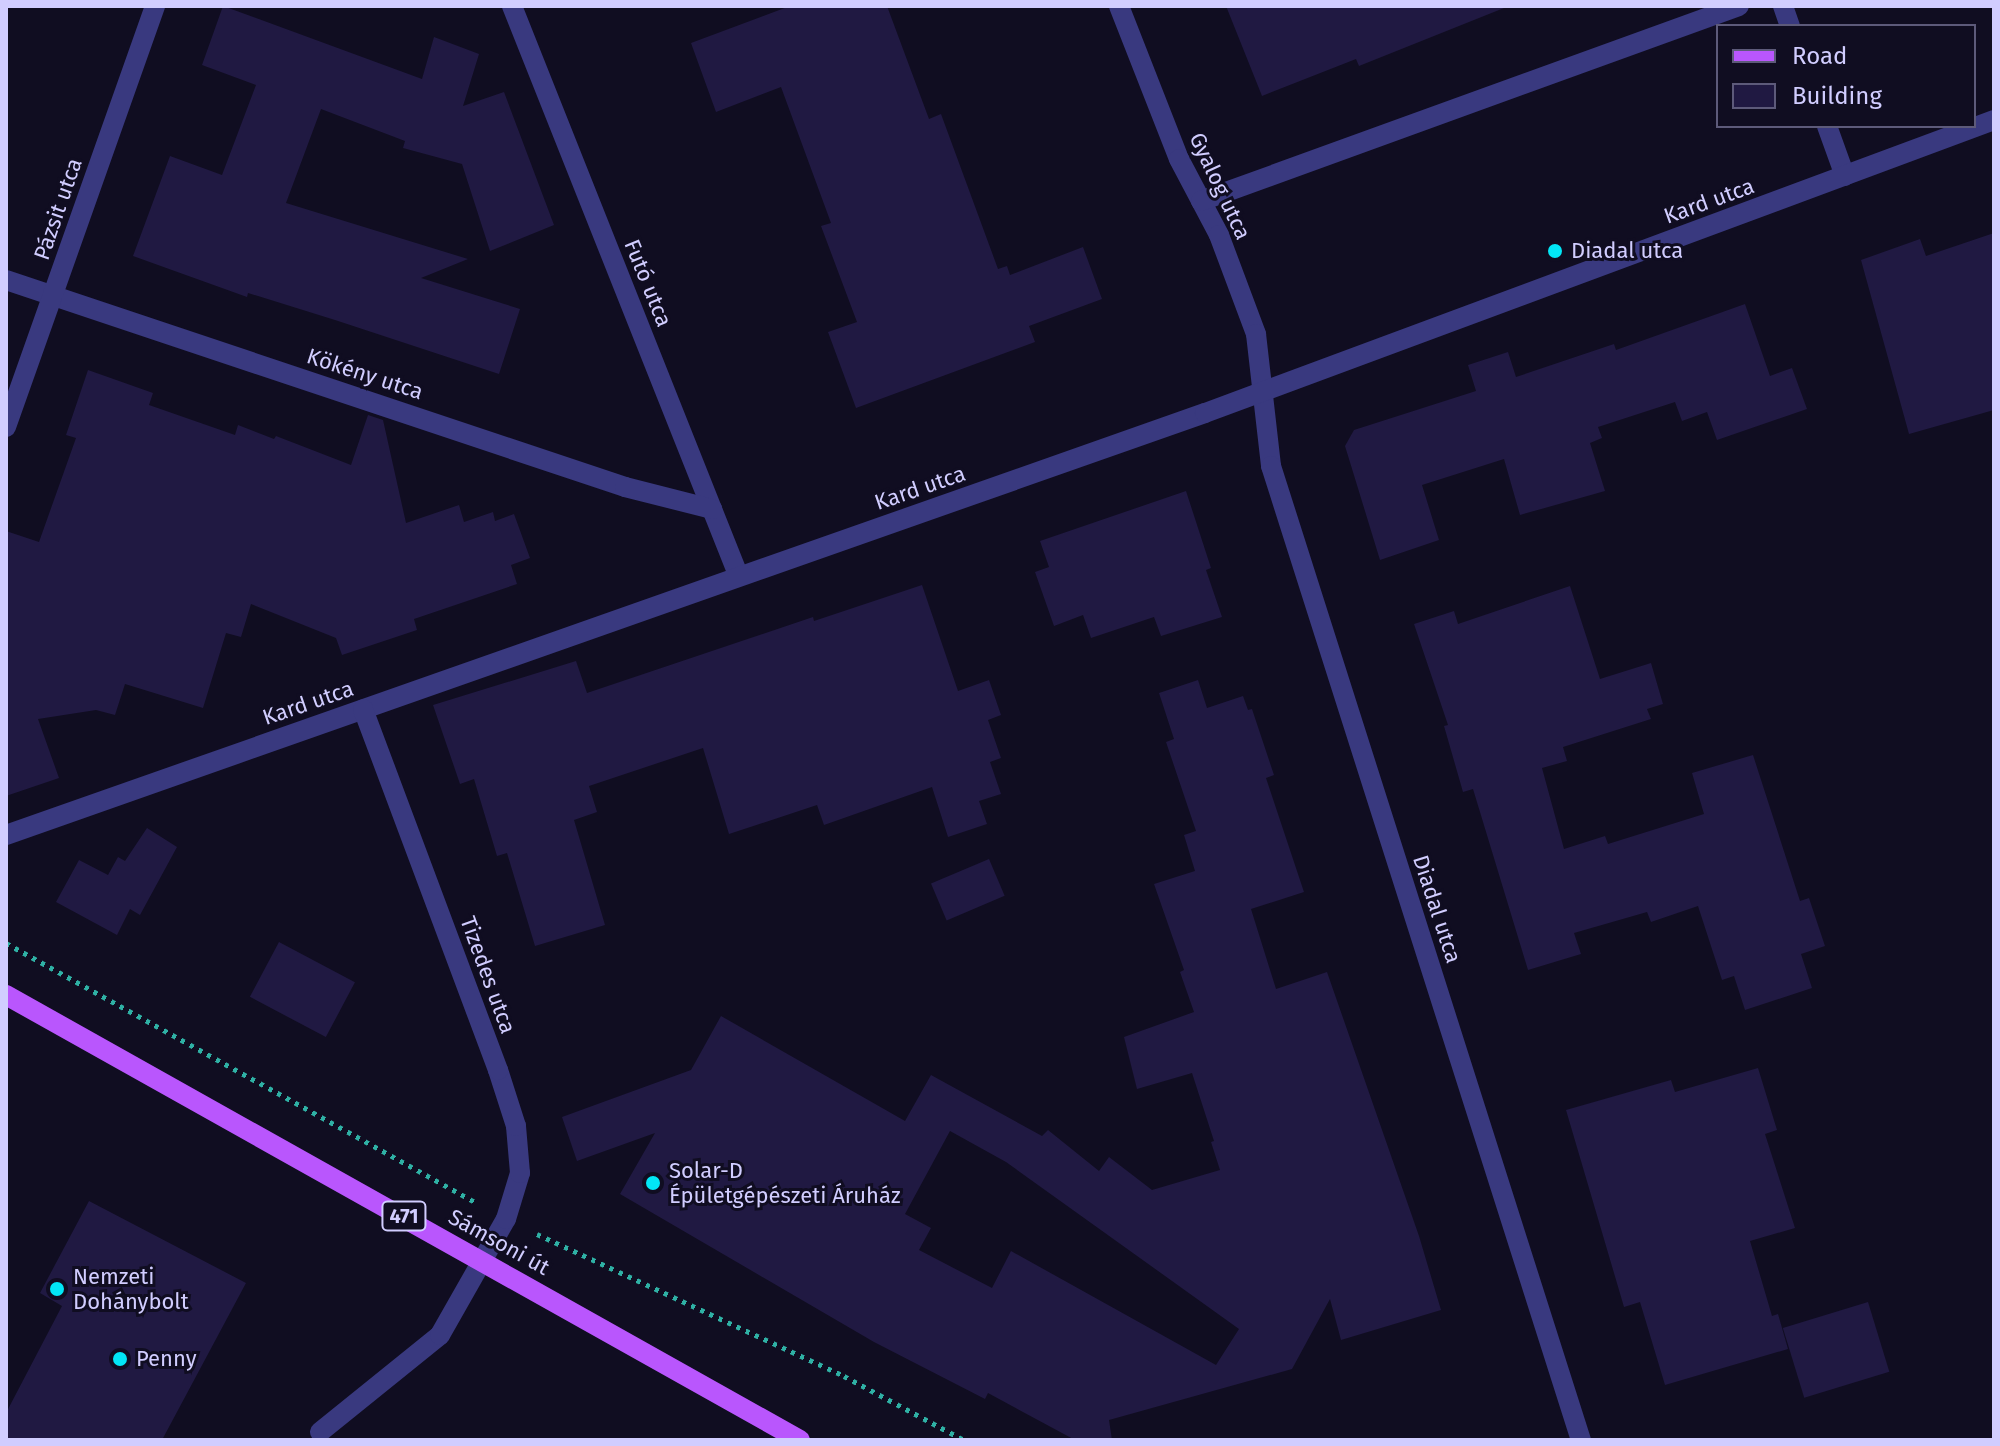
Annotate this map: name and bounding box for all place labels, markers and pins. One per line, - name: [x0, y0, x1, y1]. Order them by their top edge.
- place label: Diadal utca: [1571, 238, 1683, 264]
- marker: Diadal utca: [1546, 242, 1564, 260]
- place label: Solar-D Épületgépészeti Áruház: [669, 1157, 901, 1208]
- marker: Solar-D Épületgépészeti Áruház: [644, 1174, 662, 1192]
- place label: Nemzeti Dohánybolt: [73, 1263, 189, 1314]
- marker: Nemzeti Dohánybolt: [48, 1280, 66, 1298]
- place label: Penny: [136, 1346, 197, 1372]
- marker: Penny: [111, 1350, 129, 1368]

